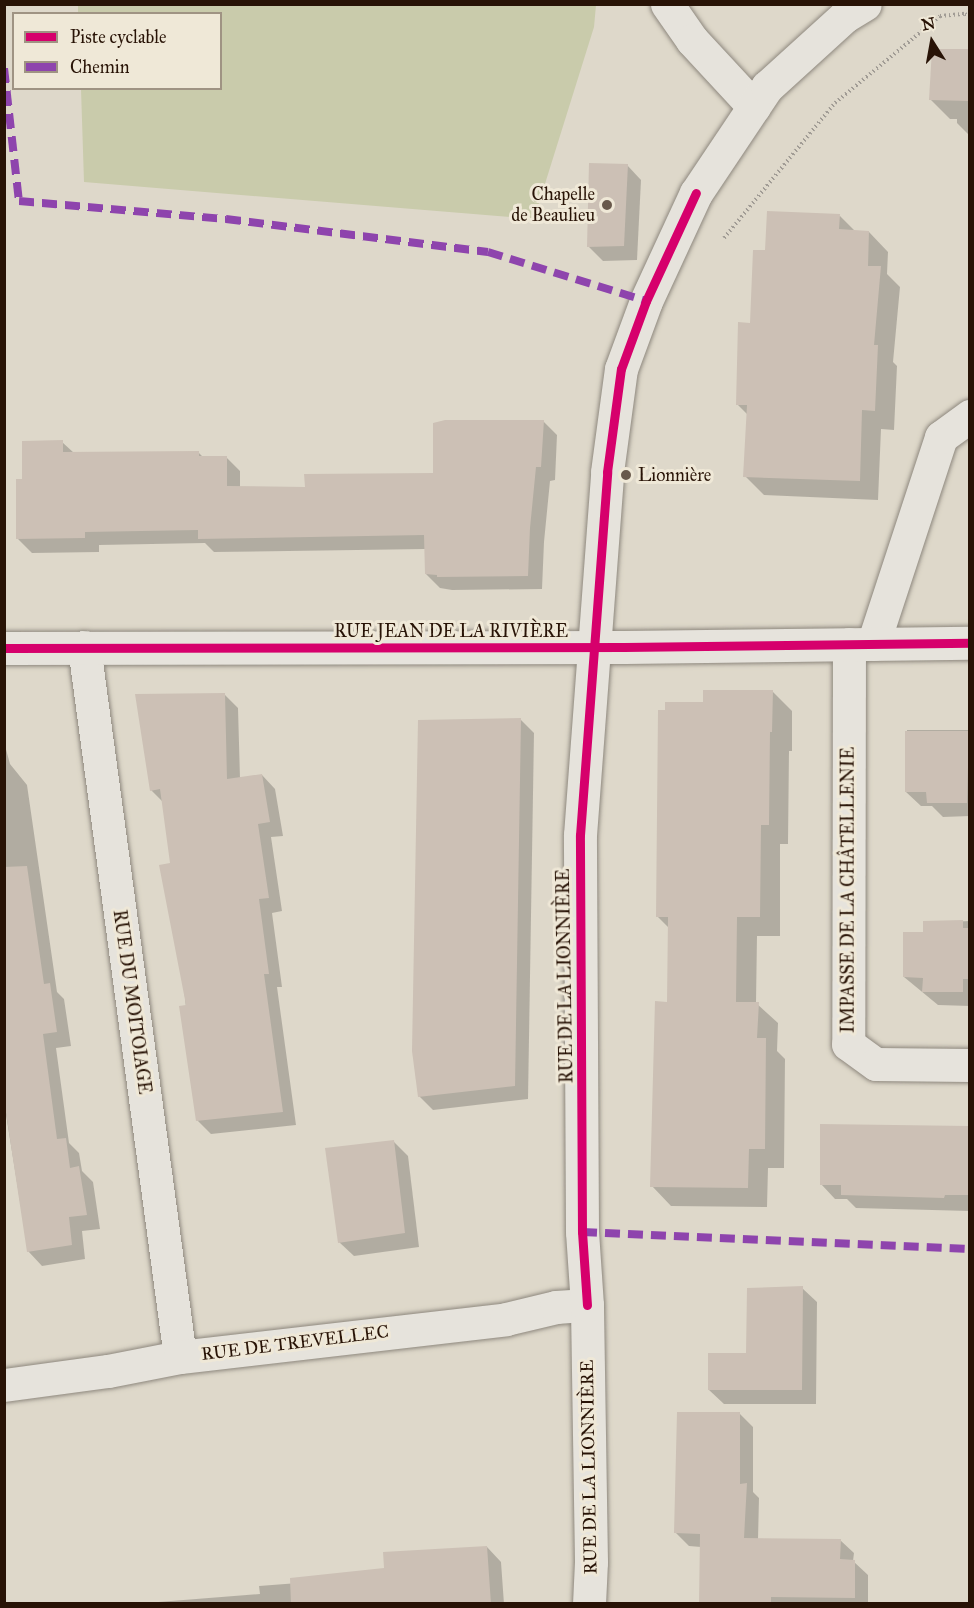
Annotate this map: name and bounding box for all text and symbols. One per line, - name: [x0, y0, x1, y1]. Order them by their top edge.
- legend: [12, 12, 222, 90]
- north arrow: [902, 12, 962, 72]
- text: N: [920, 13, 937, 34]
- text: Piste cyclable: [70, 26, 167, 48]
- text: Chemin: [70, 56, 130, 78]
- place label: Chapelle de Beaulieu: [511, 184, 595, 226]
- marker: Chapelle de Beaulieu: [600, 198, 614, 212]
- place label: Lionnière: [638, 464, 711, 486]
- marker: Lionnière: [619, 468, 633, 482]
- street label: RUE JEAN DE LA RIVIÈRE: [334, 620, 568, 642]
- street label: IMPASSE DE LA CHÂTELLENIE: [837, 747, 859, 1033]
- street label: RUE DE LA LIONNIÈRE: [552, 869, 578, 1083]
- street label: RUE DU MOITOIAGE: [108, 908, 156, 1096]
- street label: RUE DE TREVELLEC: [200, 1321, 390, 1365]
- street label: RUE DE LA LIONNIÈRE: [576, 1360, 602, 1574]

